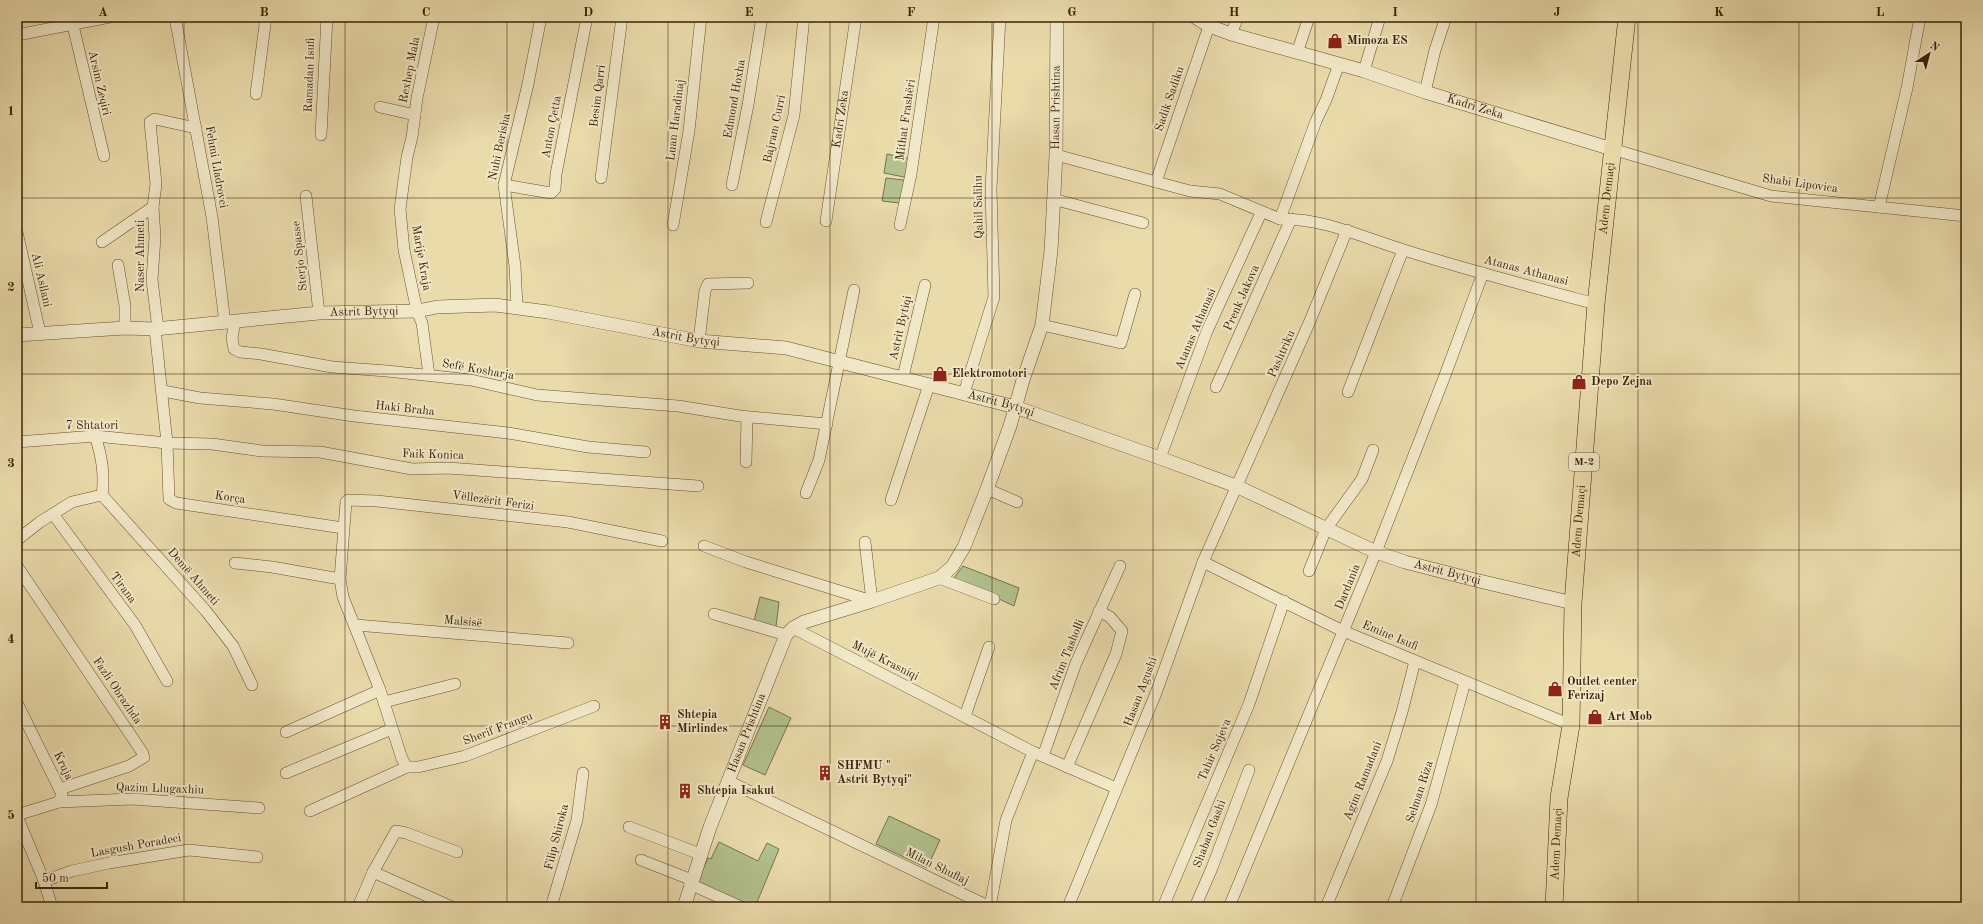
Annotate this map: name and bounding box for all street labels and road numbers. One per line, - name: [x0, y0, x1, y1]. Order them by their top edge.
- street label: Rexhep Mala: [398, 36, 422, 104]
- street label: Ramadan Isufi: [303, 37, 317, 113]
- street label: Arsim Zeqiri: [86, 49, 112, 117]
- street label: Edmond Hoxha: [722, 59, 748, 139]
- street label: Besim Qarri: [588, 64, 608, 128]
- street label: Sadik Sadiku: [1153, 64, 1187, 133]
- street label: Hasan Prishtina: [1050, 65, 1063, 150]
- street label: Luan Haradinaj: [665, 78, 687, 162]
- street label: Mithat Frashëri: [894, 79, 918, 161]
- street label: Kadri Zeka: [831, 89, 851, 149]
- street label: Kadri Zeka: [1445, 93, 1505, 122]
- street label: Bajram Curri: [762, 94, 788, 164]
- street label: Anton Çetta: [540, 95, 564, 159]
- street label: Nuhi Berisha: [487, 112, 513, 182]
- street label: Fehmi Lladrovci: [203, 125, 229, 209]
- street label: Adem Demaçi: [1598, 162, 1617, 235]
- street label: Shabi Lipovica: [1761, 173, 1839, 195]
- street label: Qahil Salihu: [972, 175, 986, 239]
- street label: Naser Ahmeti: [135, 220, 147, 292]
- street label: Sterjo Spasse: [290, 220, 310, 292]
- street label: Marije Kraja: [409, 224, 433, 292]
- street label: Ali Asllani: [29, 252, 53, 308]
- street label: Atanas Athanasi: [1482, 254, 1570, 288]
- street label: Prenk Jakova: [1222, 263, 1262, 333]
- street label: Atanas Athanasi: [1173, 287, 1219, 371]
- street label: Astrit Bytiqi: [888, 295, 914, 361]
- street label: Astrit Bytyqi: [329, 305, 399, 319]
- street label: Astrit Bytyqi: [651, 326, 720, 349]
- street label: Pashtriku: [1266, 328, 1298, 379]
- street label: Sefë Kosharja: [441, 358, 515, 382]
- street label: Astrit Bytyqi: [966, 389, 1036, 419]
- street label: Haki Braha: [375, 400, 435, 418]
- street label: 7 Shtatori: [66, 420, 118, 432]
- street label: Faik Konica: [402, 448, 464, 462]
- road number: M-2: [1569, 453, 1599, 471]
- street label: Adem Demaçi: [1571, 485, 1588, 558]
- street label: Vëllezërit Ferizi: [451, 489, 535, 513]
- street label: Korça: [214, 490, 246, 506]
- street label: Demë Ahmeti: [165, 546, 221, 608]
- street label: Astrit Bytyqi: [1412, 558, 1482, 587]
- street label: Dardania: [1333, 562, 1363, 612]
- street label: Tirana: [108, 570, 138, 606]
- street label: Malsisë: [443, 614, 483, 630]
- street label: Afrim Tasholli: [1047, 618, 1087, 692]
- street label: Emine Isufi: [1360, 619, 1420, 653]
- street label: Mujë Krasniqi: [850, 639, 920, 683]
- street label: Fazli Obrazhda: [90, 655, 144, 727]
- street label: Hasan Agushi: [1122, 656, 1160, 728]
- street label: Hasan Prishtina: [726, 692, 768, 775]
- street label: Sherif Frangu: [462, 710, 535, 748]
- street label: Tahir Sojeva: [1196, 717, 1234, 783]
- street label: Agim Ramadani: [1342, 740, 1384, 822]
- street label: Kruja: [51, 750, 75, 782]
- street label: Selman Riza: [1404, 759, 1436, 825]
- street label: Qazim Llugaxhiu: [116, 781, 205, 797]
- street label: Shaban Gashi: [1192, 799, 1228, 869]
- street label: Filip Shiroka: [543, 803, 571, 871]
- street label: Adem Demaçi: [1549, 807, 1565, 881]
- street label: Lasgush Poradeci: [90, 832, 182, 860]
- street label: Milan Shuflaj: [903, 847, 971, 887]

